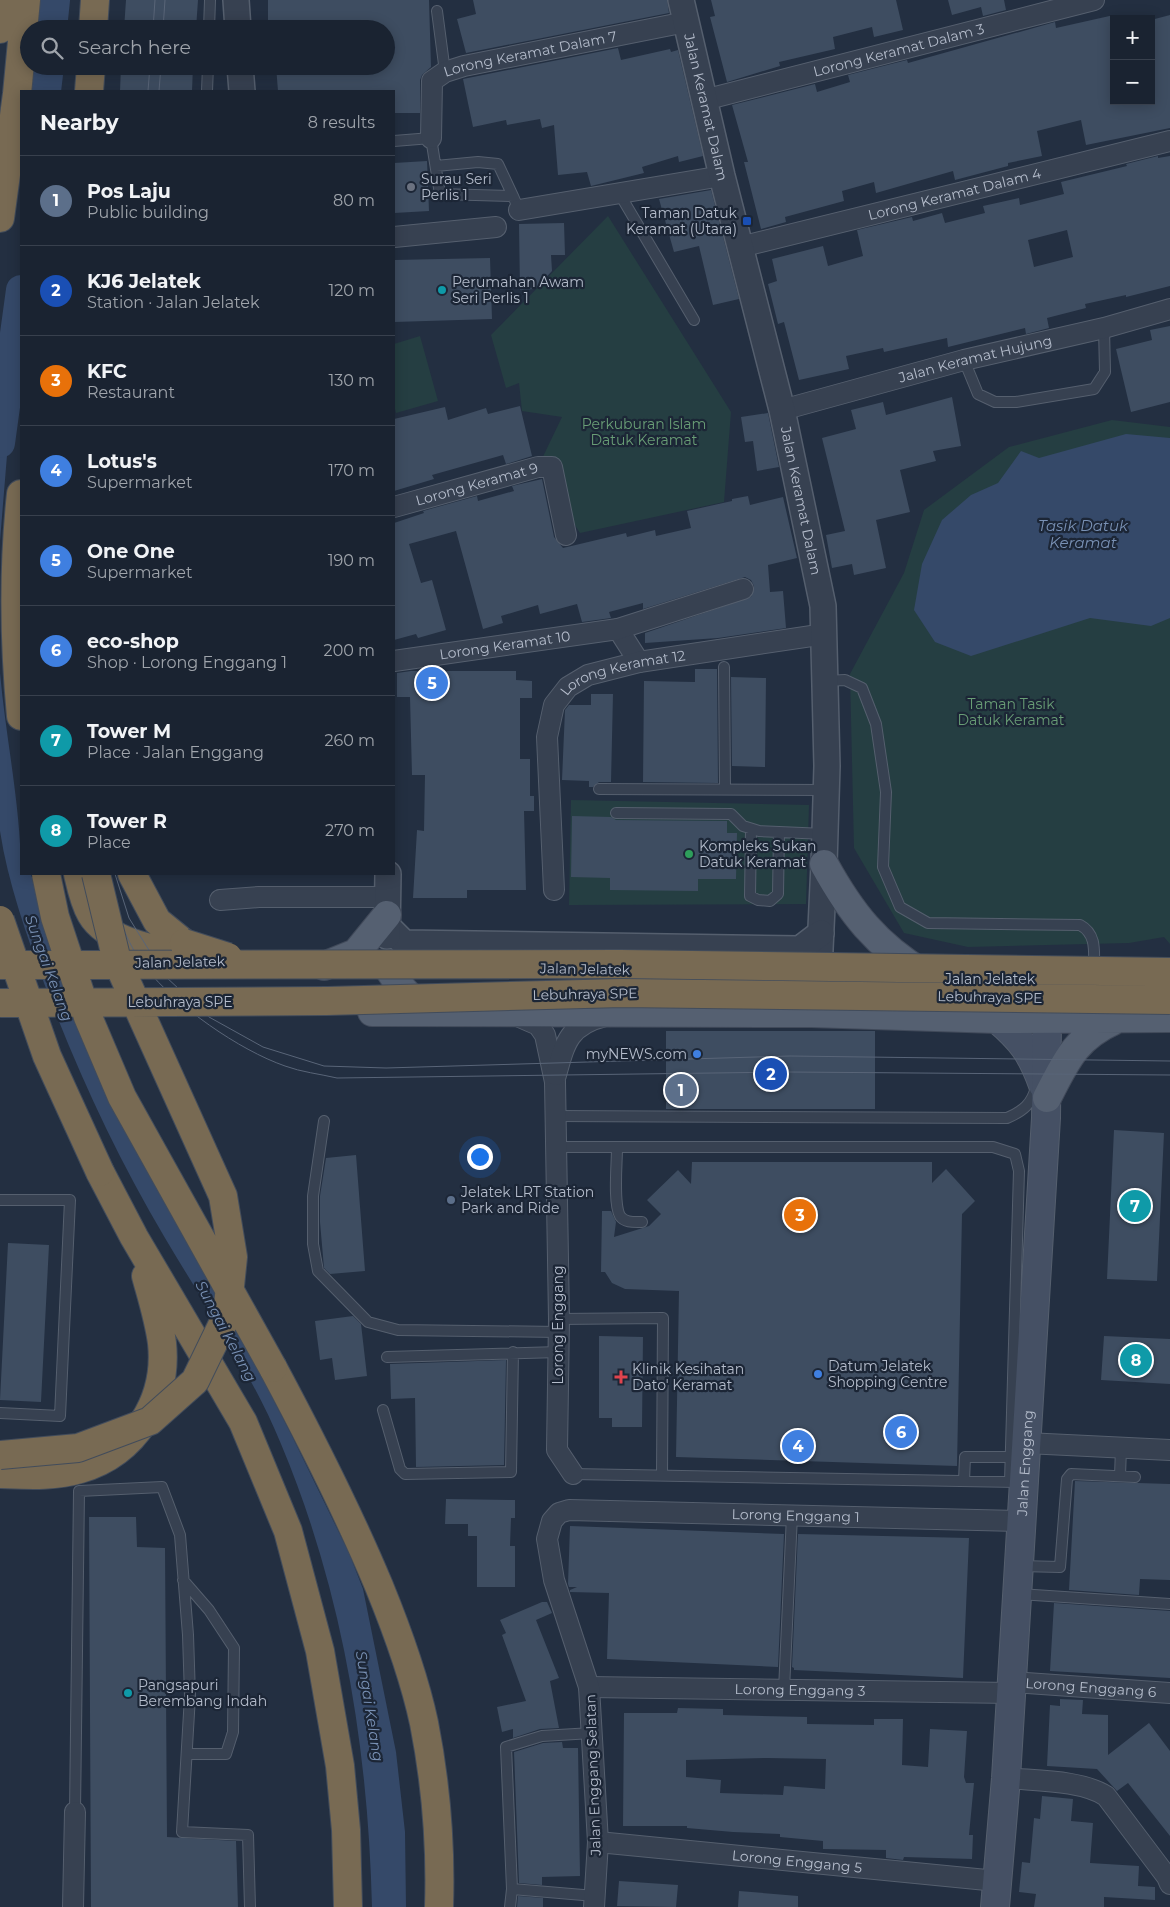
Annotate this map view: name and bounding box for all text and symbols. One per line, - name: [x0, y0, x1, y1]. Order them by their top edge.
- map controls: [1110, 15, 1155, 105]
- button: +: [1110, 15, 1155, 60]
- street label: Lorong Keramat Dalam 3: [811, 19, 986, 81]
- search box: [20, 20, 395, 75]
- street label: Lorong Keramat Dalam 7: [441, 27, 618, 81]
- street label: Jalan Keramat Dalam: [680, 31, 732, 183]
- icon: search: [38, 34, 66, 62]
- text: Search here: [78, 36, 191, 59]
- button: −: [1110, 60, 1155, 105]
- text: Nearby: [40, 110, 119, 135]
- text: 8 results: [308, 113, 375, 132]
- street label: Lorong Keramat Dalam 4: [866, 164, 1044, 224]
- place label: Surau Seri Perlis 1: [421, 170, 492, 204]
- text: Pos Laju: [87, 180, 171, 203]
- marker: Surau Seri Perlis 1: [405, 181, 417, 193]
- text: 1: [53, 191, 59, 210]
- text: 80 m: [333, 191, 375, 210]
- text: Public building: [87, 203, 209, 222]
- place label: Taman Datuk Keramat (Utara): [626, 204, 738, 238]
- marker: Taman Datuk Keramat (Utara): [741, 215, 753, 227]
- text: KJ6 Jelatek: [87, 270, 201, 293]
- place label: Perumahan Awam Seri Perlis 1: [452, 273, 584, 307]
- text: 2: [51, 281, 61, 300]
- text: 120 m: [328, 281, 375, 300]
- marker: Perumahan Awam Seri Perlis 1: [436, 284, 448, 296]
- text: Station · Jalan Jelatek: [87, 293, 260, 312]
- street label: Jalan Keramat Hujung: [896, 331, 1054, 387]
- text: KFC: [87, 360, 127, 383]
- text: 3: [51, 371, 61, 390]
- text: 130 m: [328, 371, 375, 390]
- text: Restaurant: [87, 383, 175, 402]
- park label: Perkuburan Islam Datuk Keramat: [582, 415, 706, 449]
- street label: Jalan Keramat Dalam: [777, 424, 825, 577]
- text: Lotus's: [87, 450, 157, 473]
- street label: Lorong Keramat 9: [414, 458, 540, 510]
- text: 4: [50, 461, 62, 480]
- text: 170 m: [328, 461, 375, 480]
- text: Supermarket: [87, 473, 193, 492]
- water label: Tasik Datuk Keramat: [1038, 516, 1129, 552]
- text: One One: [87, 540, 175, 563]
- text: 5: [51, 551, 61, 570]
- text: 190 m: [328, 551, 375, 570]
- text: Supermarket: [87, 563, 193, 582]
- street label: Lorong Keramat 10: [438, 627, 572, 663]
- text: eco-shop: [87, 630, 179, 653]
- text: 6: [51, 641, 61, 660]
- text: 200 m: [324, 641, 375, 660]
- street label: Lorong Keramat 12: [556, 646, 687, 699]
- text: Shop · Lorong Enggang 1: [87, 653, 287, 672]
- pin: 5: [416, 664, 448, 702]
- park label: Taman Tasik Datuk Keramat: [957, 695, 1065, 729]
- text: Tower M: [87, 720, 171, 743]
- text: 7: [51, 731, 61, 750]
- text: 260 m: [324, 731, 375, 750]
- text: Place · Jalan Enggang: [87, 743, 264, 762]
- text: Tower R: [87, 810, 167, 833]
- text: 8: [51, 821, 61, 840]
- text: 270 m: [325, 821, 375, 840]
- text: Place: [87, 833, 131, 852]
- place label: Kompleks Sukan Datuk Keramat: [699, 837, 817, 871]
- marker: Kompleks Sukan Datuk Keramat: [683, 848, 695, 860]
- water label: Sungai Kelang: [21, 912, 77, 1024]
- street label: Jalan Jelatek: [134, 952, 226, 972]
- street label: Jalan Jelatek: [539, 959, 631, 979]
- street label: Jalan Jelatek: [944, 970, 1036, 988]
- street label: Lebuhraya SPE: [532, 984, 638, 1004]
- street label: Lebuhraya SPE: [937, 987, 1043, 1007]
- street label: Lebuhraya SPE: [127, 993, 233, 1011]
- place label: myNEWS.com: [586, 1045, 687, 1063]
- marker: myNEWS.com: [691, 1048, 703, 1060]
- pin: 2: [755, 1055, 787, 1093]
- pin: 1: [665, 1071, 697, 1109]
- your location: [467, 1144, 493, 1170]
- place label: Jelatek LRT Station Park and Ride: [460, 1183, 594, 1217]
- pin: 7: [1119, 1187, 1151, 1225]
- marker: Jelatek LRT Station Park and Ride: [445, 1194, 457, 1206]
- pin: 3: [784, 1196, 816, 1234]
- street label: Lorong Enggang: [549, 1265, 567, 1385]
- water label: Sungai Kelang: [191, 1277, 261, 1385]
- pin: 8: [1120, 1341, 1152, 1379]
- place label: Datum Jelatek Shopping Centre: [828, 1357, 947, 1391]
- place label: Klinik Kesihatan Dato' Keramat: [632, 1360, 744, 1394]
- marker: Datum Jelatek Shopping Centre: [812, 1368, 824, 1380]
- marker: Klinik Kesihatan Dato' Keramat: [614, 1370, 628, 1384]
- street label: Jalan Enggang: [1013, 1410, 1037, 1517]
- pin: 6: [885, 1413, 917, 1451]
- pin: 4: [782, 1427, 814, 1465]
- street label: Lorong Enggang 1: [731, 1505, 860, 1526]
- water label: Sungai Kelang: [352, 1649, 388, 1763]
- street label: Lorong Enggang 6: [1025, 1674, 1157, 1701]
- place label: Pangsapuri Berembang Indah: [138, 1676, 267, 1710]
- street label: Lorong Enggang 3: [734, 1680, 866, 1700]
- marker: Pangsapuri Berembang Indah: [122, 1687, 134, 1699]
- street label: Jalan Enggang Selatan: [581, 1694, 605, 1857]
- street label: Lorong Enggang 5: [731, 1846, 863, 1877]

